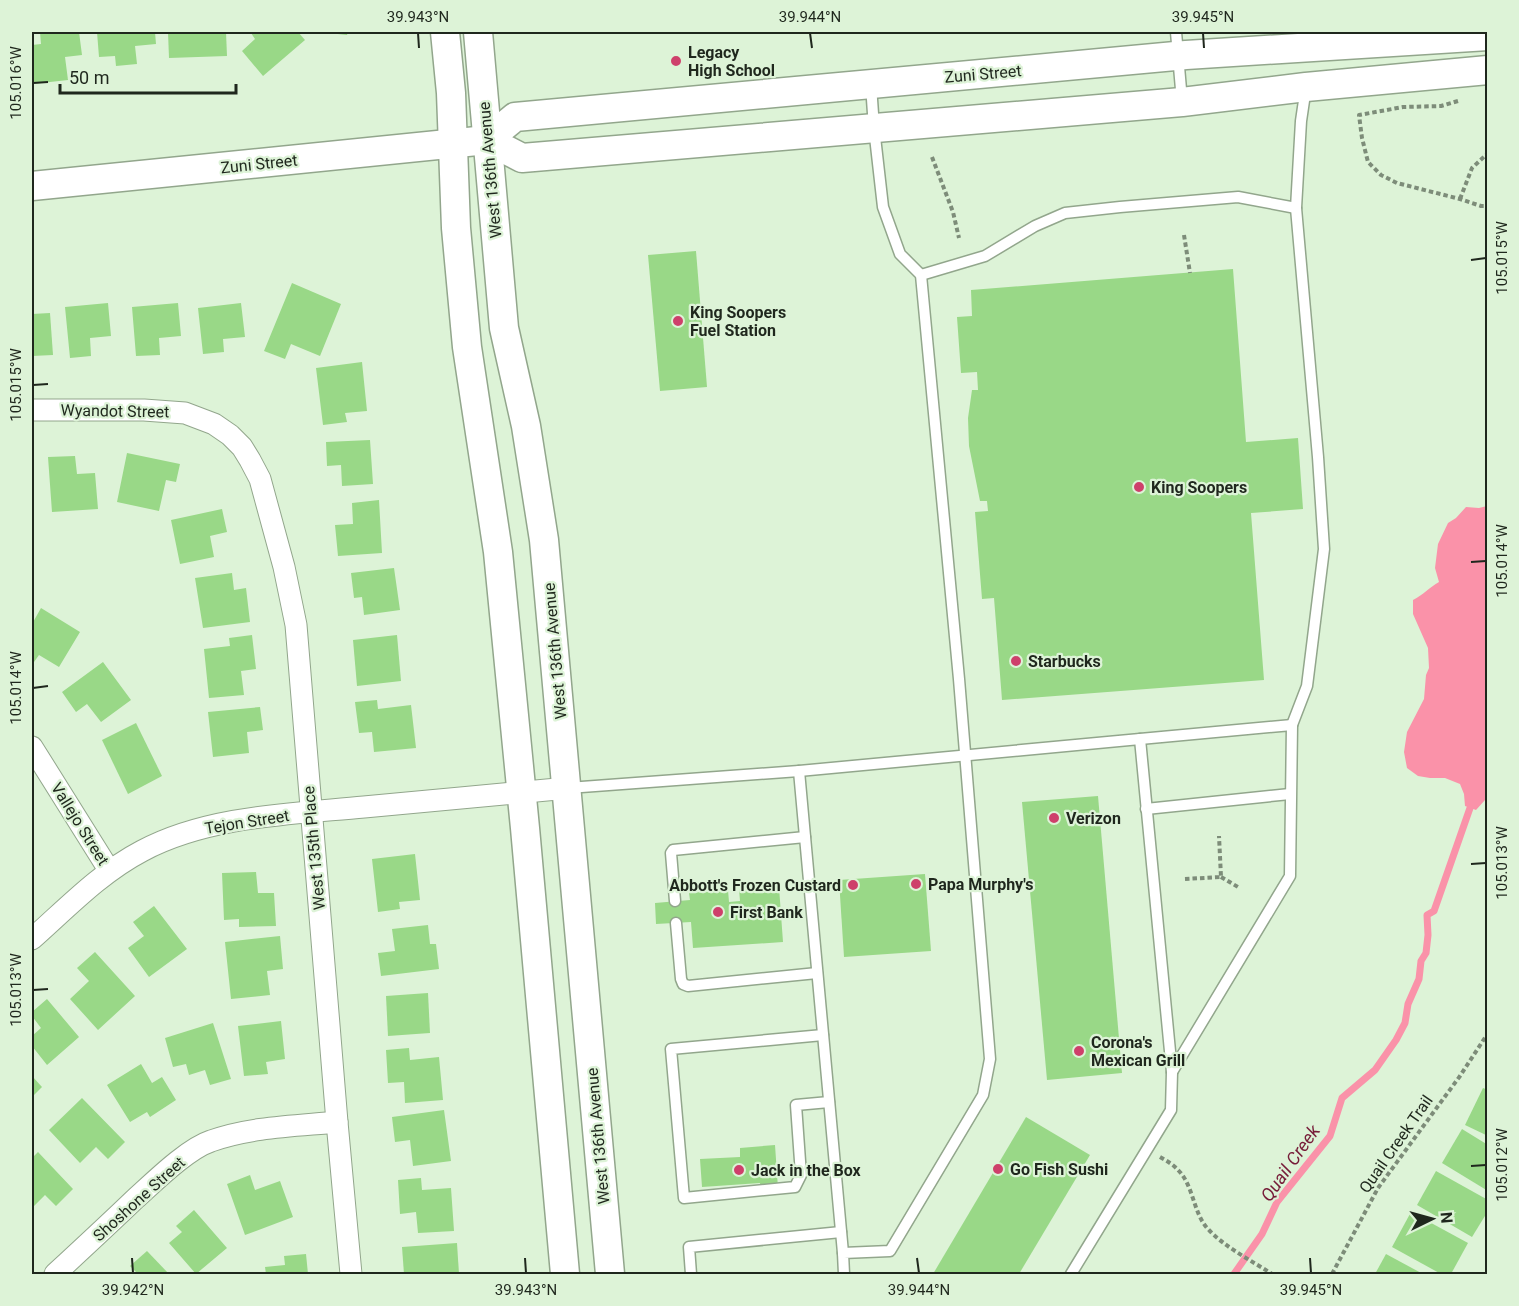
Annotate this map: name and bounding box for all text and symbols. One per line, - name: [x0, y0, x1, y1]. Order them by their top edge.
- text: 39.943°N: [387, 8, 449, 26]
- text: 39.944°N: [779, 8, 841, 26]
- text: 39.945°N: [1172, 8, 1234, 26]
- place label: Legacy High School: [688, 43, 775, 80]
- text: 105.016°W: [7, 46, 25, 120]
- marker: Legacy High School: [669, 54, 683, 68]
- scale bar: [60, 57, 236, 95]
- street label: Zuni Street: [944, 61, 1022, 87]
- text: 50 m: [69, 67, 109, 88]
- street label: West 136th Avenue: [475, 101, 505, 239]
- street label: Zuni Street: [220, 151, 298, 177]
- text: 105.015°W: [1493, 221, 1511, 295]
- place label: King Soopers Fuel Station: [690, 303, 786, 340]
- marker: King Soopers Fuel Station: [671, 314, 685, 328]
- text: 105.015°W: [7, 348, 25, 422]
- street label: Wyandot Street: [60, 401, 170, 421]
- place label: King Soopers: [1151, 478, 1247, 497]
- marker: King Soopers: [1132, 480, 1146, 494]
- text: 105.014°W: [1493, 524, 1511, 598]
- street label: West 136th Avenue: [540, 582, 570, 720]
- text: 105.014°W: [7, 651, 25, 725]
- place label: Starbucks: [1028, 652, 1101, 671]
- marker: Starbucks: [1009, 654, 1023, 668]
- street label: Vallejo Street: [47, 779, 113, 869]
- street label: West 135th Place: [299, 785, 329, 911]
- street label: Tejon Street: [203, 806, 291, 838]
- place label: Verizon: [1066, 809, 1121, 828]
- marker: Verizon: [1047, 811, 1061, 825]
- text: 105.013°W: [1493, 826, 1511, 900]
- place label: Papa Murphy's: [928, 875, 1033, 894]
- place label: Abbott's Frozen Custard: [669, 876, 841, 895]
- marker: Papa Murphy's: [909, 877, 923, 891]
- marker: Abbott's Frozen Custard: [846, 878, 860, 892]
- place label: First Bank: [730, 903, 803, 922]
- marker: First Bank: [711, 905, 725, 919]
- text: 105.013°W: [7, 953, 25, 1027]
- place label: Corona's Mexican Grill: [1091, 1033, 1185, 1070]
- marker: Corona's Mexican Grill: [1072, 1044, 1086, 1058]
- street label: West 136th Avenue: [583, 1067, 613, 1205]
- street label: Quail Creek Trail: [1355, 1091, 1437, 1197]
- water label: Quail Creek: [1256, 1120, 1325, 1205]
- text: 105.012°W: [1493, 1128, 1511, 1202]
- street label: Shoshone Street: [89, 1153, 189, 1245]
- place label: Go Fish Sushi: [1010, 1160, 1108, 1179]
- place label: Jack in the Box: [751, 1161, 862, 1180]
- marker: Go Fish Sushi: [991, 1162, 1005, 1176]
- marker: Jack in the Box: [732, 1163, 746, 1177]
- north arrow: [1402, 1189, 1462, 1249]
- text: N: [1436, 1211, 1456, 1224]
- text: 39.942°N: [102, 1281, 164, 1299]
- text: 39.943°N: [495, 1281, 557, 1299]
- text: 39.944°N: [888, 1281, 950, 1299]
- text: 39.945°N: [1280, 1281, 1342, 1299]

